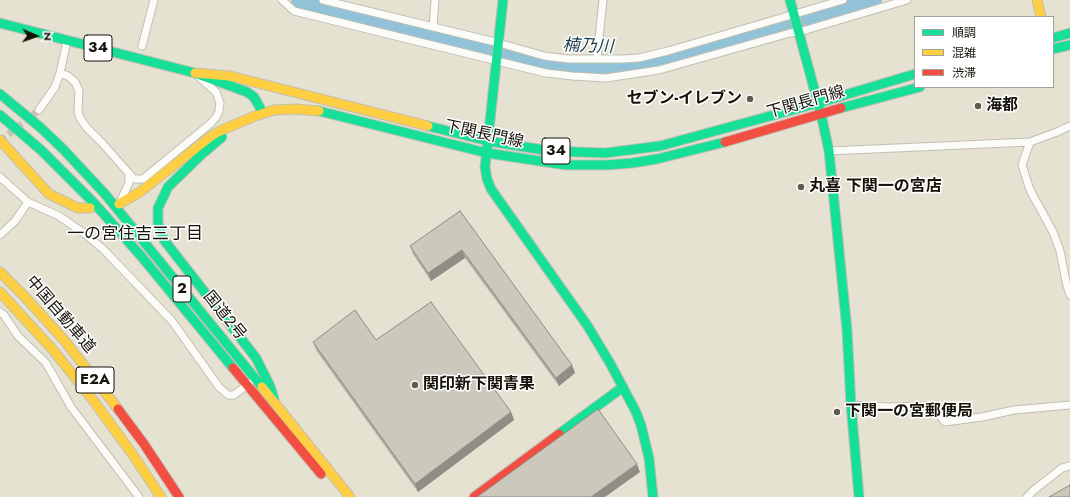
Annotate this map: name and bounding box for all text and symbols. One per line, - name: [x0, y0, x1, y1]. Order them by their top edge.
- north arrow: [16, 16, 56, 56]
- legend: [914, 16, 1054, 88]
- text: 順調: [952, 24, 976, 42]
- text: N: [40, 32, 56, 41]
- road number: 34: [84, 35, 112, 61]
- water label: 楠乃川: [562, 36, 614, 58]
- text: 混雑: [952, 44, 976, 62]
- text: 渋滞: [952, 64, 976, 82]
- street label: 下関長門線: [765, 83, 847, 123]
- place label: セブン-イレブン: [626, 89, 742, 109]
- marker: セブン-イレブン: [745, 94, 755, 104]
- place label: 海都: [986, 96, 1018, 116]
- marker: 海都: [973, 101, 983, 111]
- street label: 下関長門線: [443, 117, 525, 153]
- road number: 34: [542, 138, 570, 164]
- place label: 丸喜 下関一の宮店: [809, 177, 942, 197]
- marker: 丸喜 下関一の宮店: [796, 182, 806, 192]
- district label: 一の宮住吉三丁目: [67, 225, 203, 245]
- street label: 中国自動車道: [21, 272, 99, 358]
- road number: 2: [173, 276, 191, 302]
- street label: 国道2号: [199, 288, 249, 344]
- road number: E2A: [76, 367, 114, 393]
- place label: 関印新下関青果: [423, 375, 535, 395]
- marker: 関印新下関青果: [410, 380, 420, 390]
- place label: 下関一の宮郵便局: [845, 402, 973, 422]
- marker: 下関一の宮郵便局: [832, 407, 842, 417]

